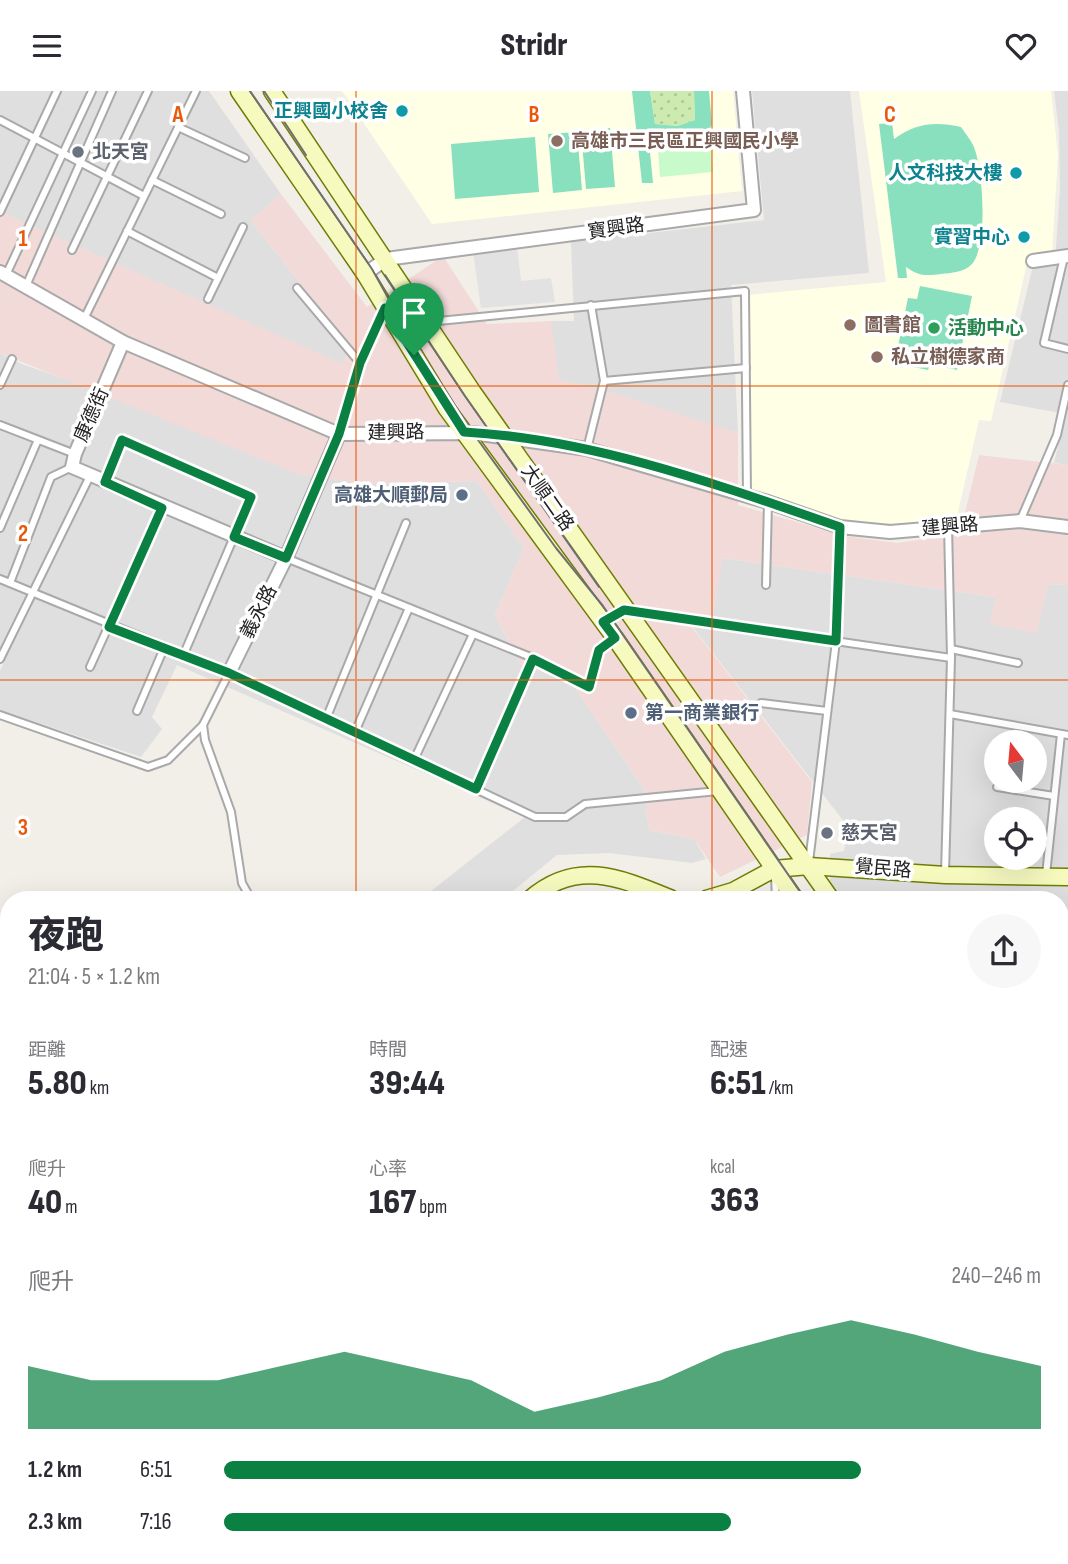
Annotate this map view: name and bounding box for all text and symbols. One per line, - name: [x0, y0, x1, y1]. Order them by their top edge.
- text: Stridr: [500, 26, 568, 65]
- icon: menu: [28, 27, 66, 65]
- icon: heart: [1002, 27, 1040, 65]
- place label: 正興國小校舍: [274, 100, 388, 123]
- text: A: [172, 101, 185, 129]
- text: B: [529, 101, 540, 129]
- text: C: [884, 101, 896, 129]
- marker: 正興國小校舍: [394, 103, 410, 119]
- place label: 高雄市三民區正興國民小學: [571, 130, 799, 153]
- marker: 高雄市三民區正興國民小學: [549, 133, 565, 149]
- place label: 北天宮: [92, 141, 149, 164]
- marker: 北天宮: [70, 144, 86, 160]
- place label: 人文科技大樓: [888, 162, 1002, 185]
- marker: 人文科技大樓: [1008, 165, 1024, 181]
- street label: 寶興路: [586, 214, 646, 244]
- text: 1: [18, 225, 28, 253]
- place label: 實習中心: [934, 226, 1010, 249]
- marker: 實習中心: [1016, 229, 1032, 245]
- pin: [384, 283, 444, 355]
- icon: arrive: [395, 294, 433, 332]
- place label: 圖書館: [864, 314, 921, 337]
- marker: 圖書館: [842, 317, 858, 333]
- place label: 活動中心: [948, 317, 1024, 340]
- marker: 活動中心: [926, 320, 942, 336]
- place label: 私立樹德家商: [891, 346, 1005, 369]
- marker: 私立樹德家商: [869, 349, 885, 365]
- street label: 康德街: [70, 384, 114, 446]
- street label: 建興路: [367, 421, 425, 445]
- street label: 大順二路: [516, 460, 578, 536]
- place label: 高雄大順郵局: [334, 484, 448, 507]
- marker: 高雄大順郵局: [454, 487, 470, 503]
- street label: 建興路: [921, 513, 979, 541]
- text: 2: [18, 520, 28, 548]
- street label: 義永路: [236, 581, 282, 643]
- place label: 第一商業銀行: [645, 702, 759, 725]
- marker: 第一商業銀行: [623, 705, 639, 721]
- north arrow: [984, 730, 1046, 793]
- map controls: [984, 730, 1047, 870]
- button: locate: [984, 807, 1047, 870]
- text: 3: [18, 814, 28, 842]
- place label: 慈天宮: [841, 822, 898, 845]
- marker: 慈天宮: [819, 825, 835, 841]
- street label: 覺民路: [854, 855, 912, 883]
- text: 夜跑: [28, 914, 104, 959]
- button: share: [967, 914, 1041, 988]
- text: 21:04 · 5 × 1.2 km: [28, 963, 160, 991]
- text: 距離: [28, 1039, 66, 1062]
- text: 時間: [369, 1039, 407, 1062]
- text: 配速: [710, 1039, 748, 1062]
- text: 5.80: [28, 1062, 87, 1105]
- text: 39:44: [369, 1062, 445, 1105]
- text: 6:51: [710, 1062, 766, 1105]
- text: km: [87, 1077, 109, 1100]
- text: /km: [766, 1077, 793, 1100]
- text: kcal: [710, 1156, 735, 1179]
- text: 爬升: [28, 1158, 66, 1181]
- text: 心率: [369, 1158, 407, 1181]
- text: 363: [710, 1179, 759, 1222]
- text: 40: [28, 1181, 62, 1224]
- text: 167: [369, 1181, 416, 1224]
- text: m: [62, 1196, 77, 1219]
- text: bpm: [416, 1196, 447, 1219]
- text: 240–246 m: [952, 1262, 1041, 1290]
- text: 爬升: [28, 1268, 74, 1296]
- text: 1.2 km: [28, 1456, 82, 1484]
- text: 6:51: [140, 1456, 172, 1484]
- text: 2.3 km: [28, 1508, 82, 1536]
- text: 7:16: [140, 1508, 172, 1536]

